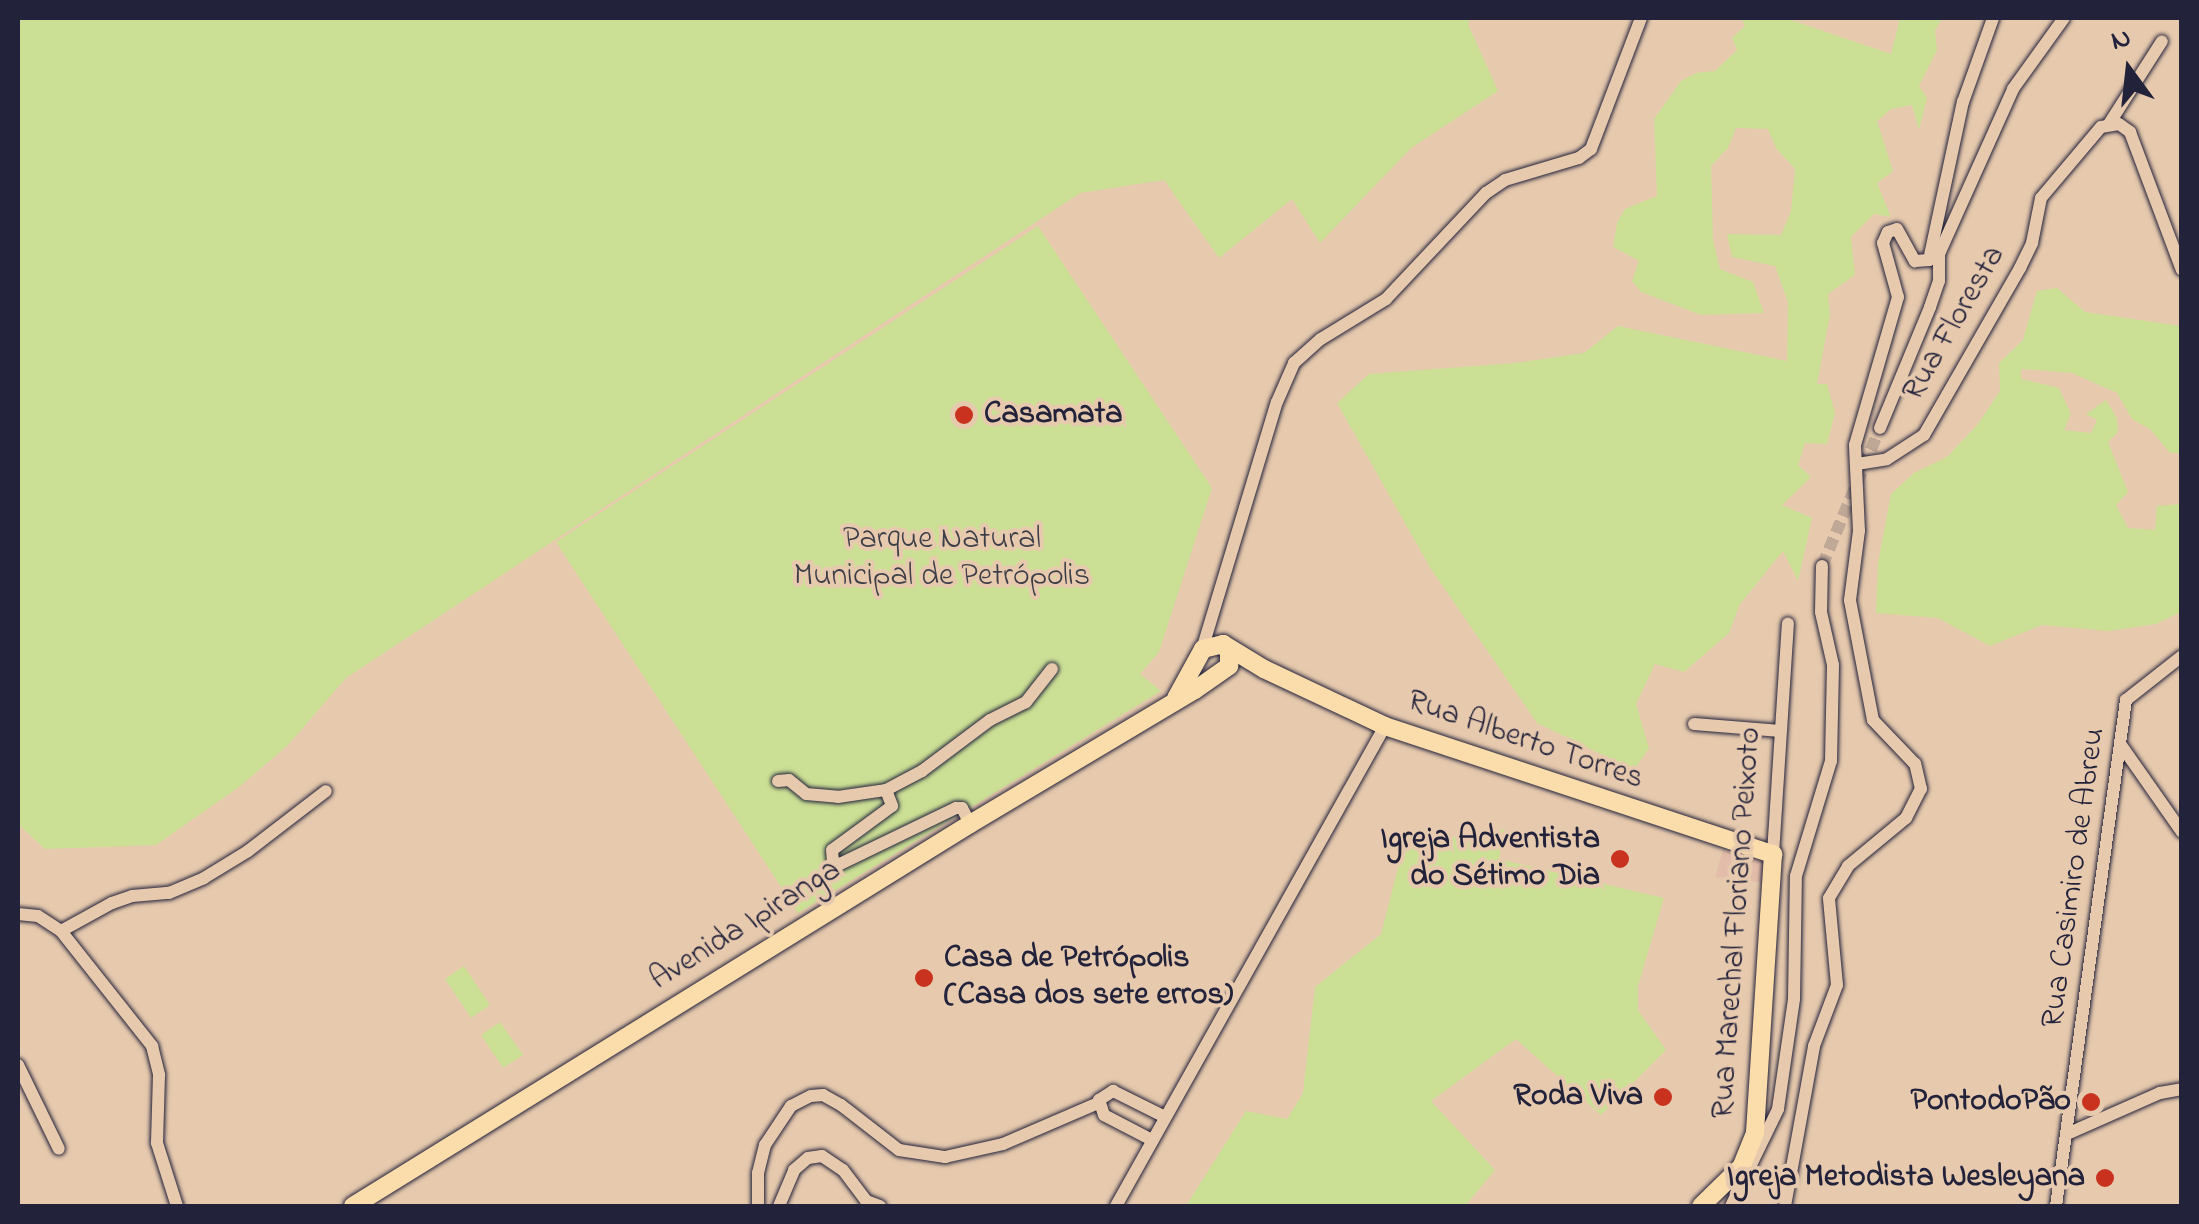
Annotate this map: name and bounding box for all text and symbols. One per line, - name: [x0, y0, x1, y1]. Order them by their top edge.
- text: N: [2107, 18, 2136, 63]
- north arrow: [2079, 20, 2179, 120]
- street label: Rua Floresta: [1895, 240, 2015, 408]
- place label: Casamata: [984, 396, 1123, 434]
- marker: Casamata: [953, 404, 975, 426]
- park label: Parque Natural Municipal de Petrópolis: [794, 522, 1090, 597]
- street label: Rua Alberto Torres: [1402, 683, 1648, 799]
- street label: Rua Casimiro de Abreu: [2035, 725, 2115, 1031]
- street label: Rua Marechal Floriano Peixoto: [1705, 726, 1771, 1120]
- place label: Igreja Adventista do Sétimo Dia: [1380, 822, 1600, 897]
- marker: Igreja Adventista do Sétimo Dia: [1609, 848, 1631, 870]
- street label: Avenida Ipiranga: [644, 852, 848, 1000]
- place label: Casa de Petrópolis (Casa dos sete erros): [944, 941, 1233, 1016]
- marker: Casa de Petrópolis (Casa dos sete erros): [913, 967, 935, 989]
- place label: Roda Viva: [1513, 1078, 1643, 1116]
- place label: PontodoPão: [1911, 1083, 2071, 1121]
- marker: Roda Viva: [1652, 1086, 1674, 1108]
- marker: PontodoPão: [2080, 1091, 2102, 1113]
- place label: Igreja Metodista Wesleyana: [1727, 1159, 2085, 1197]
- marker: Igreja Metodista Wesleyana: [2094, 1167, 2116, 1189]

